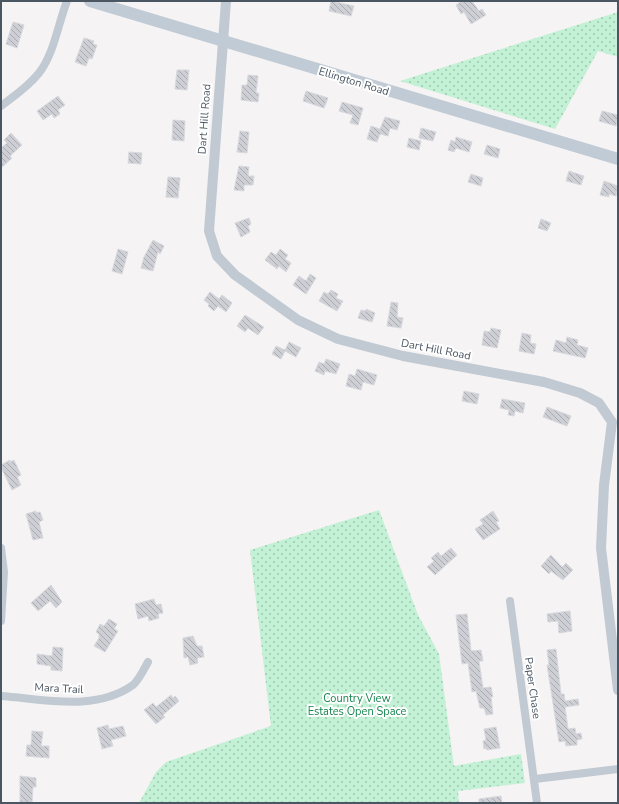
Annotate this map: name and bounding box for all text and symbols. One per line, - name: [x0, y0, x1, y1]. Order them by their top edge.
- street label: Ellington Road: [317, 64, 391, 99]
- street label: Dart Hill Road: [195, 83, 214, 155]
- street label: Dart Hill Road: [400, 335, 472, 364]
- street label: Paper Chase: [521, 656, 544, 720]
- street label: Mara Trail: [34, 680, 85, 697]
- park label: Country View Estates Open Space: [308, 691, 406, 719]

